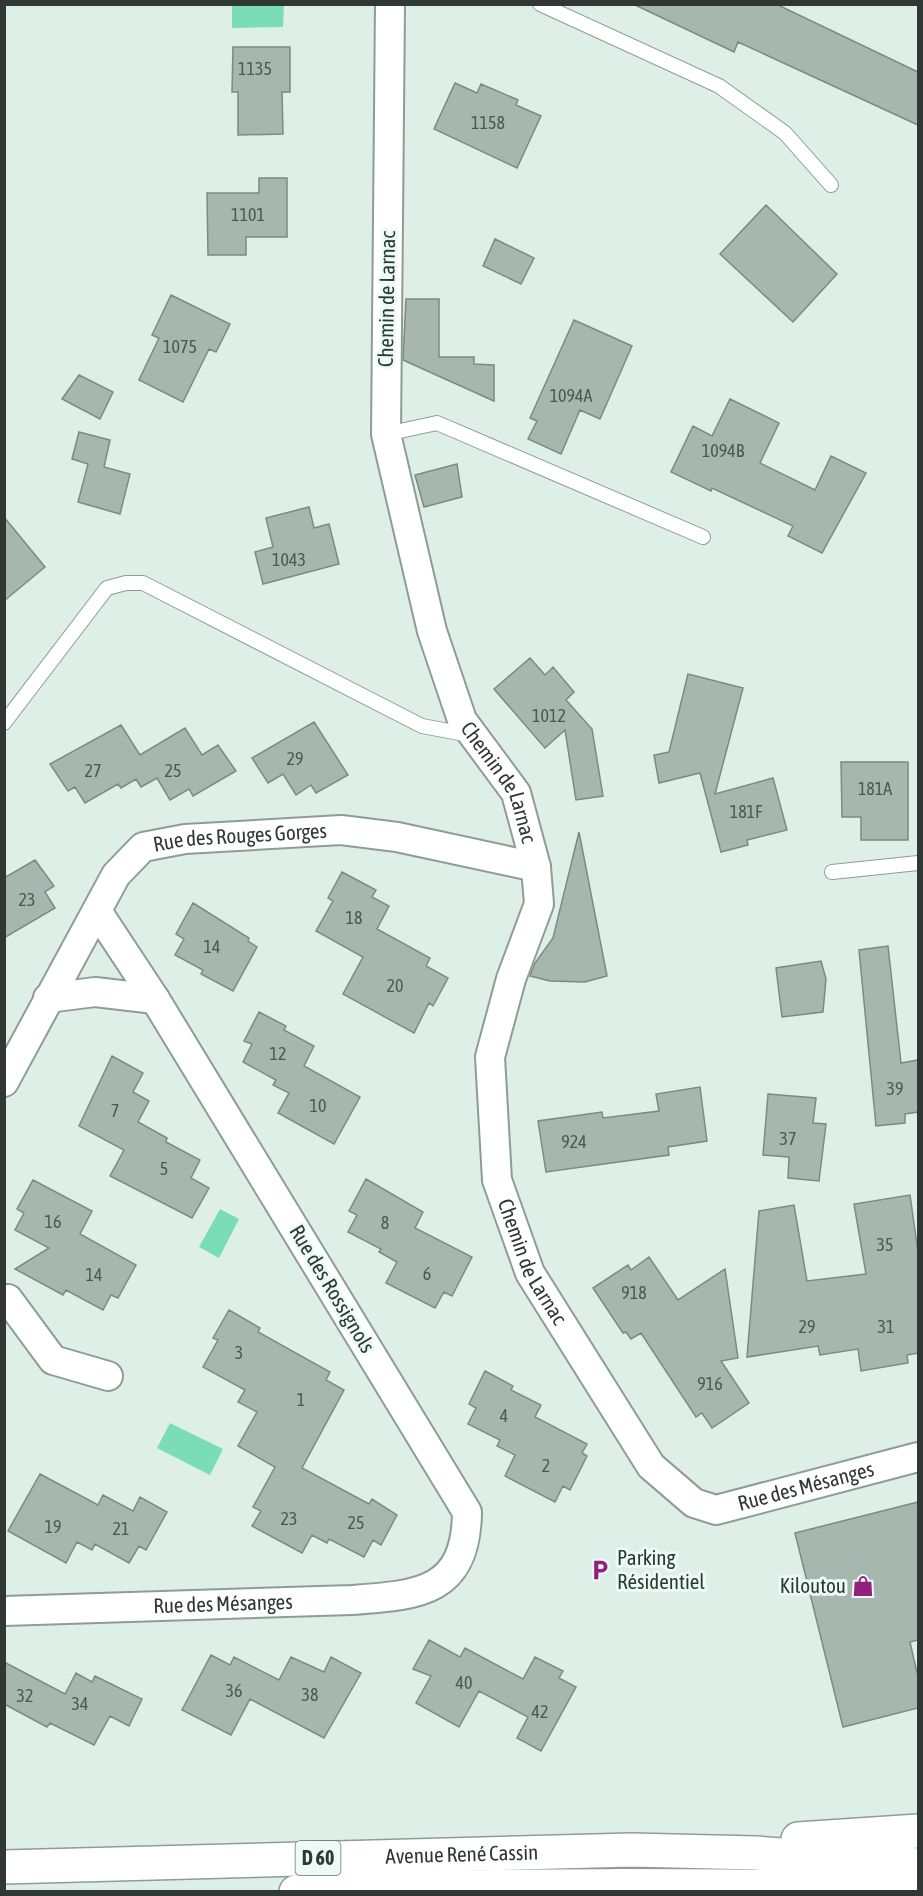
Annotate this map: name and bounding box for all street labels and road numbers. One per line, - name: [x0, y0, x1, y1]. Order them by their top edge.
- street label: Chemin de Larnac: [373, 230, 399, 367]
- street label: Chemin de Larnac: [456, 717, 542, 846]
- street label: Rue des Rouges Gorges: [151, 818, 327, 856]
- street label: Chemin de Larnac: [494, 1195, 572, 1329]
- street label: Rue des Rossignols: [285, 1220, 380, 1357]
- street label: Rue des Mésanges: [735, 1456, 876, 1515]
- street label: Rue des Mésanges: [153, 1589, 293, 1617]
- street label: Avenue René Cassin: [385, 1840, 539, 1868]
- road number: D 60: [296, 1841, 340, 1875]

